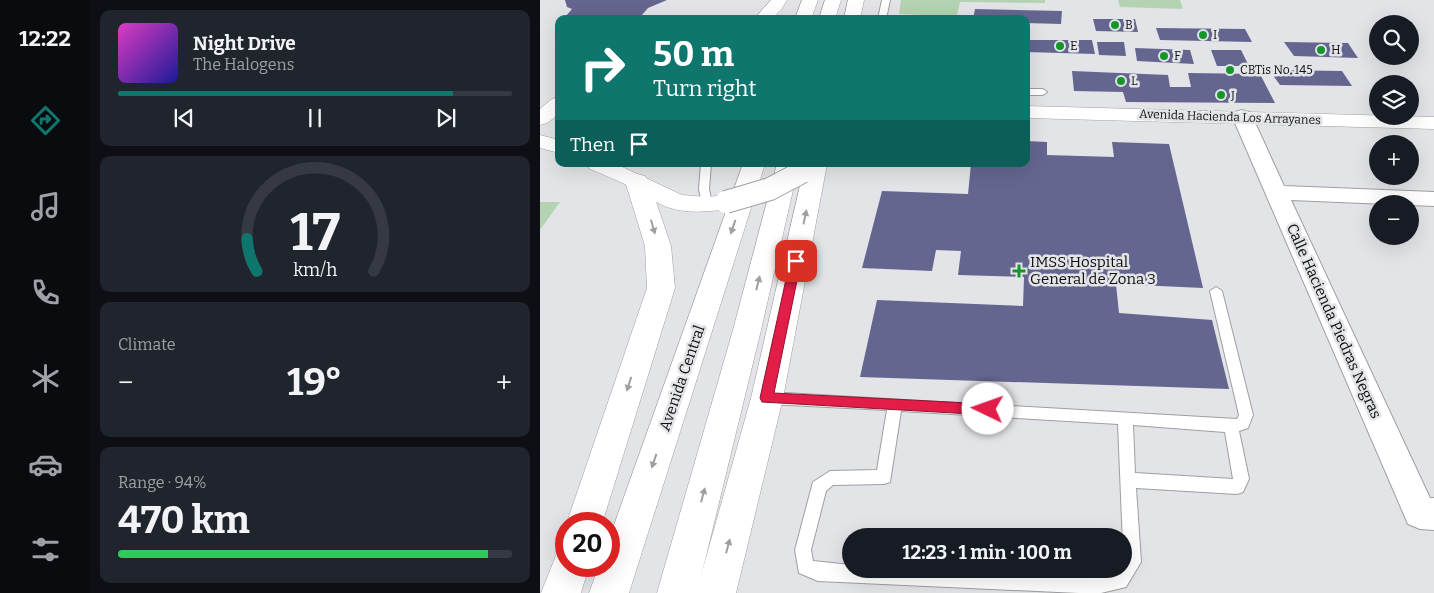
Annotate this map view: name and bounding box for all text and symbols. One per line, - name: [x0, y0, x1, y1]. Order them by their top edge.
- map controls: [1369, 15, 1419, 245]
- button: search: [1369, 15, 1419, 65]
- place label: B: [1125, 18, 1133, 32]
- marker: B: [1109, 19, 1121, 31]
- text: 12:22: [19, 25, 71, 52]
- place label: I: [1213, 28, 1217, 42]
- marker: I: [1197, 29, 1209, 41]
- text: Night Drive: [193, 32, 296, 55]
- text: 50 m: [653, 33, 734, 75]
- icon: right: [570, 35, 635, 100]
- place label: E: [1070, 39, 1077, 53]
- marker: E: [1054, 40, 1066, 52]
- place label: H: [1331, 43, 1341, 57]
- marker: H: [1315, 44, 1327, 56]
- place label: F: [1174, 49, 1181, 63]
- marker: F: [1158, 50, 1170, 62]
- text: The Halogens: [193, 55, 294, 74]
- place label: CBTis No. 145: [1240, 63, 1313, 77]
- marker: CBTis No. 145: [1224, 64, 1236, 76]
- place label: L: [1131, 74, 1138, 88]
- text: Turn right: [653, 75, 756, 102]
- marker: L: [1115, 75, 1127, 87]
- button: layers: [1369, 75, 1419, 125]
- place label: J: [1230, 88, 1235, 102]
- marker: J: [1215, 89, 1227, 101]
- icon: directions: [28, 103, 63, 138]
- icon: previous: [170, 104, 198, 132]
- icon: pause: [301, 104, 329, 132]
- icon: next: [432, 104, 460, 132]
- street label: Avenida Hacienda Los Arrayanes: [1139, 107, 1321, 127]
- icon: arrive: [625, 130, 653, 158]
- text: Then: [570, 133, 615, 156]
- button: +: [1369, 135, 1419, 185]
- icon: music: [28, 189, 63, 224]
- button: −: [1369, 195, 1419, 245]
- text: 17: [290, 201, 340, 264]
- one-way arrow: [801, 210, 809, 225]
- one-way arrow: [649, 219, 657, 234]
- one-way arrow: [729, 219, 736, 234]
- street label: Calle Hacienda Piedras Negras: [1283, 221, 1385, 421]
- pin: [775, 240, 817, 282]
- icon: arrive: [782, 247, 810, 275]
- place label: IMSS Hospital General de Zona 3: [1030, 253, 1156, 288]
- text: km/h: [293, 259, 337, 281]
- marker: IMSS Hospital General de Zona 3: [1012, 264, 1026, 278]
- icon: phone: [28, 275, 63, 310]
- one-way arrow: [754, 275, 762, 290]
- street label: Avenida Central: [655, 323, 709, 433]
- text: Climate: [118, 335, 176, 354]
- text: 19°: [287, 359, 342, 405]
- icon: climate: [28, 361, 63, 396]
- text: −: [118, 366, 133, 399]
- text: +: [496, 366, 512, 399]
- one-way arrow: [625, 376, 633, 391]
- position arrow: [961, 382, 1013, 434]
- icon: car: [28, 447, 63, 482]
- one-way arrow: [650, 454, 657, 469]
- text: Range · 94%: [118, 473, 207, 492]
- one-way arrow: [699, 488, 707, 503]
- text: 470 km: [118, 497, 250, 543]
- speed limit sign: 20: [555, 512, 620, 577]
- icon: filters: [28, 532, 63, 567]
- one-way arrow: [724, 538, 732, 553]
- text: 12:23 · 1 min · 100 m: [902, 541, 1072, 564]

